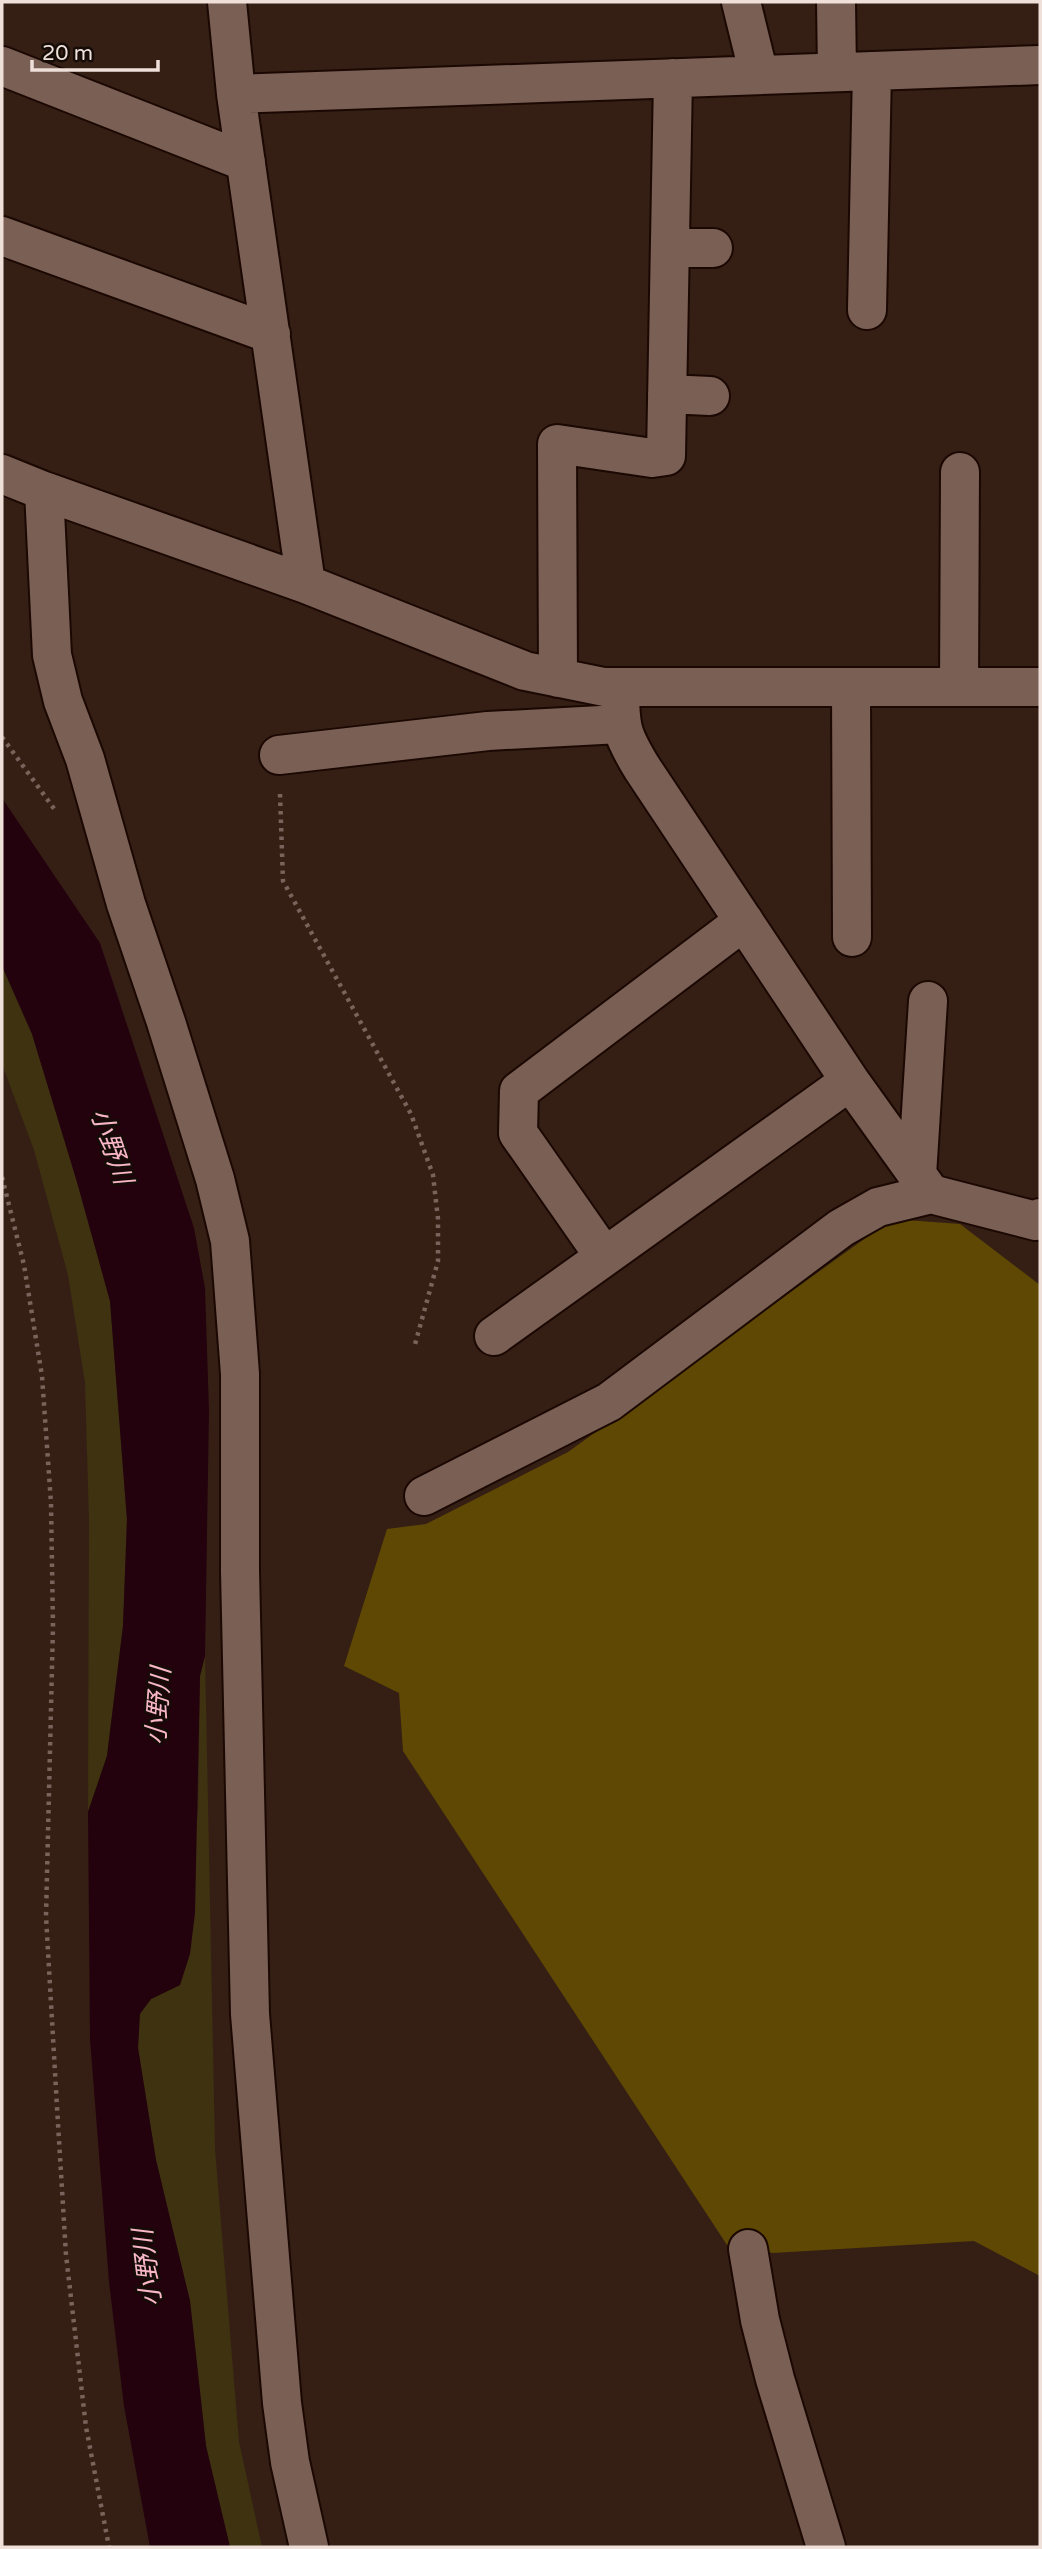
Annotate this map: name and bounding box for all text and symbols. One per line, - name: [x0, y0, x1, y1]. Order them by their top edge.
- scale bar: [32, 28, 158, 72]
- text: 20 m: [42, 41, 93, 66]
- water label: 小野川: [84, 1104, 140, 1191]
- water label: 小野川: [140, 1663, 177, 1746]
- water label: 小野川: [127, 2224, 168, 2309]

